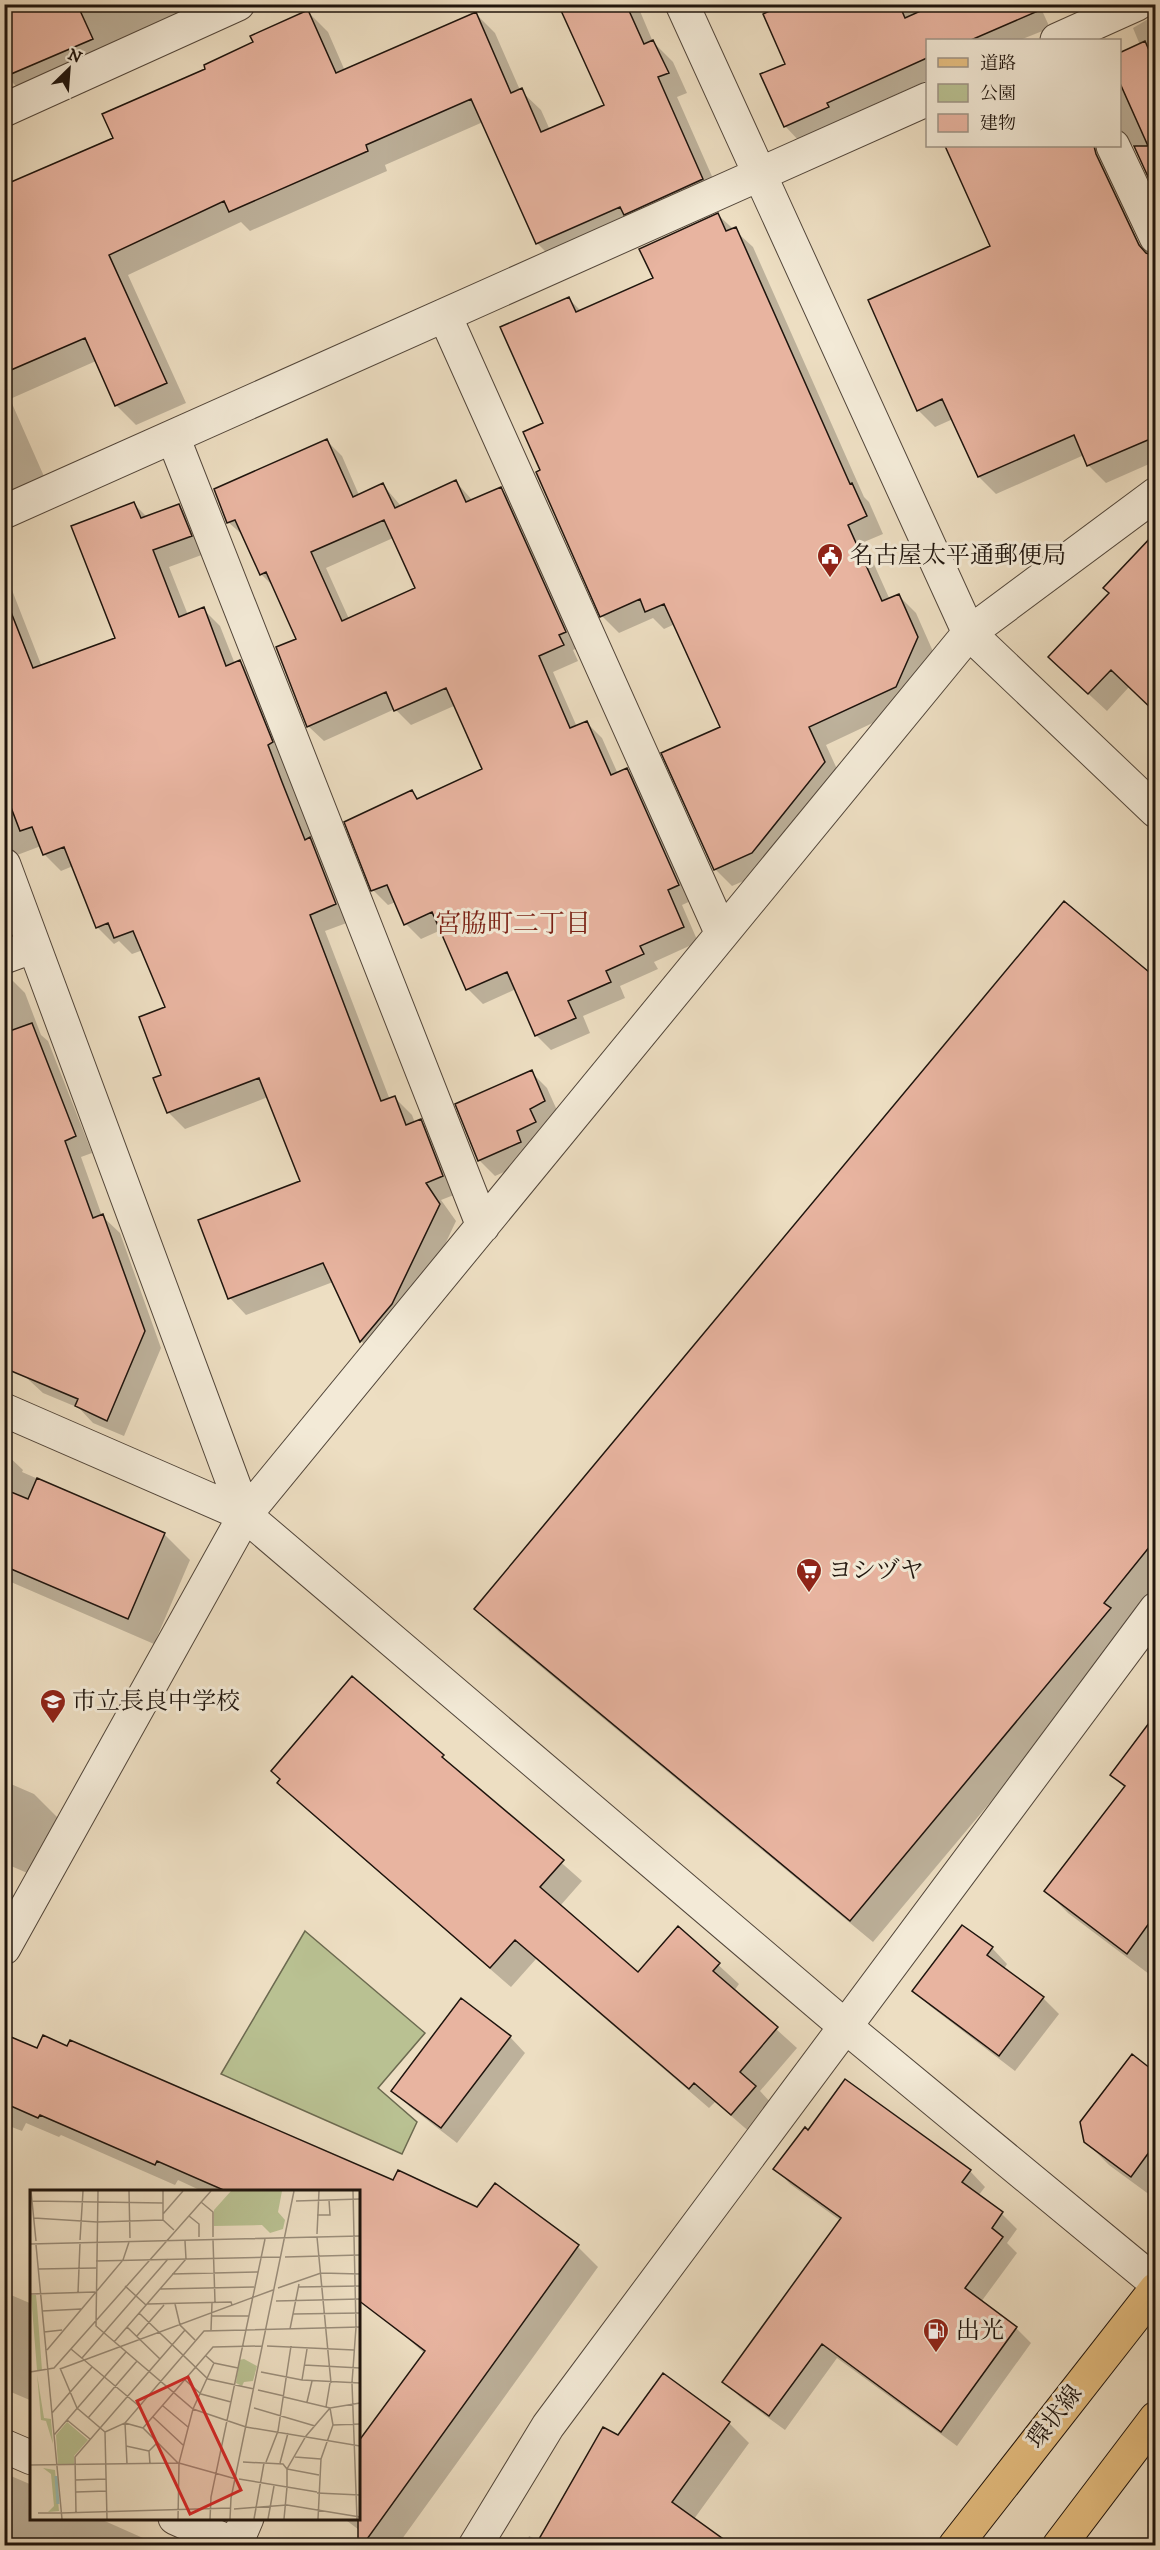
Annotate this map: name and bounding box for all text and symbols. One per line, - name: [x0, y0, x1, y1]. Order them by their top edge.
- north arrow: [39, 39, 99, 99]
- legend: [926, 39, 1121, 147]
- text: N: [65, 44, 85, 68]
- text: 道路: [980, 53, 1016, 75]
- text: 公園: [980, 83, 1016, 105]
- text: 建物: [980, 113, 1016, 135]
- public building icon: 名古屋太平通郵便局: [815, 541, 845, 579]
- place label: 名古屋太平通郵便局: [850, 541, 1066, 571]
- district label: 宮脇町二丁目: [435, 908, 591, 941]
- supermarket icon: ヨシヅヤ: [794, 1556, 824, 1594]
- place label: ヨシヅヤ: [828, 1556, 924, 1586]
- school or university icon: 市立長良中学校: [38, 1687, 68, 1725]
- place label: 市立長良中学校: [72, 1687, 240, 1717]
- inset map: [30, 2190, 360, 2520]
- fuel station icon: 出光: [921, 2316, 951, 2354]
- place label: 出光: [956, 2316, 1004, 2346]
- street label: 環状線: [1021, 2379, 1089, 2455]

